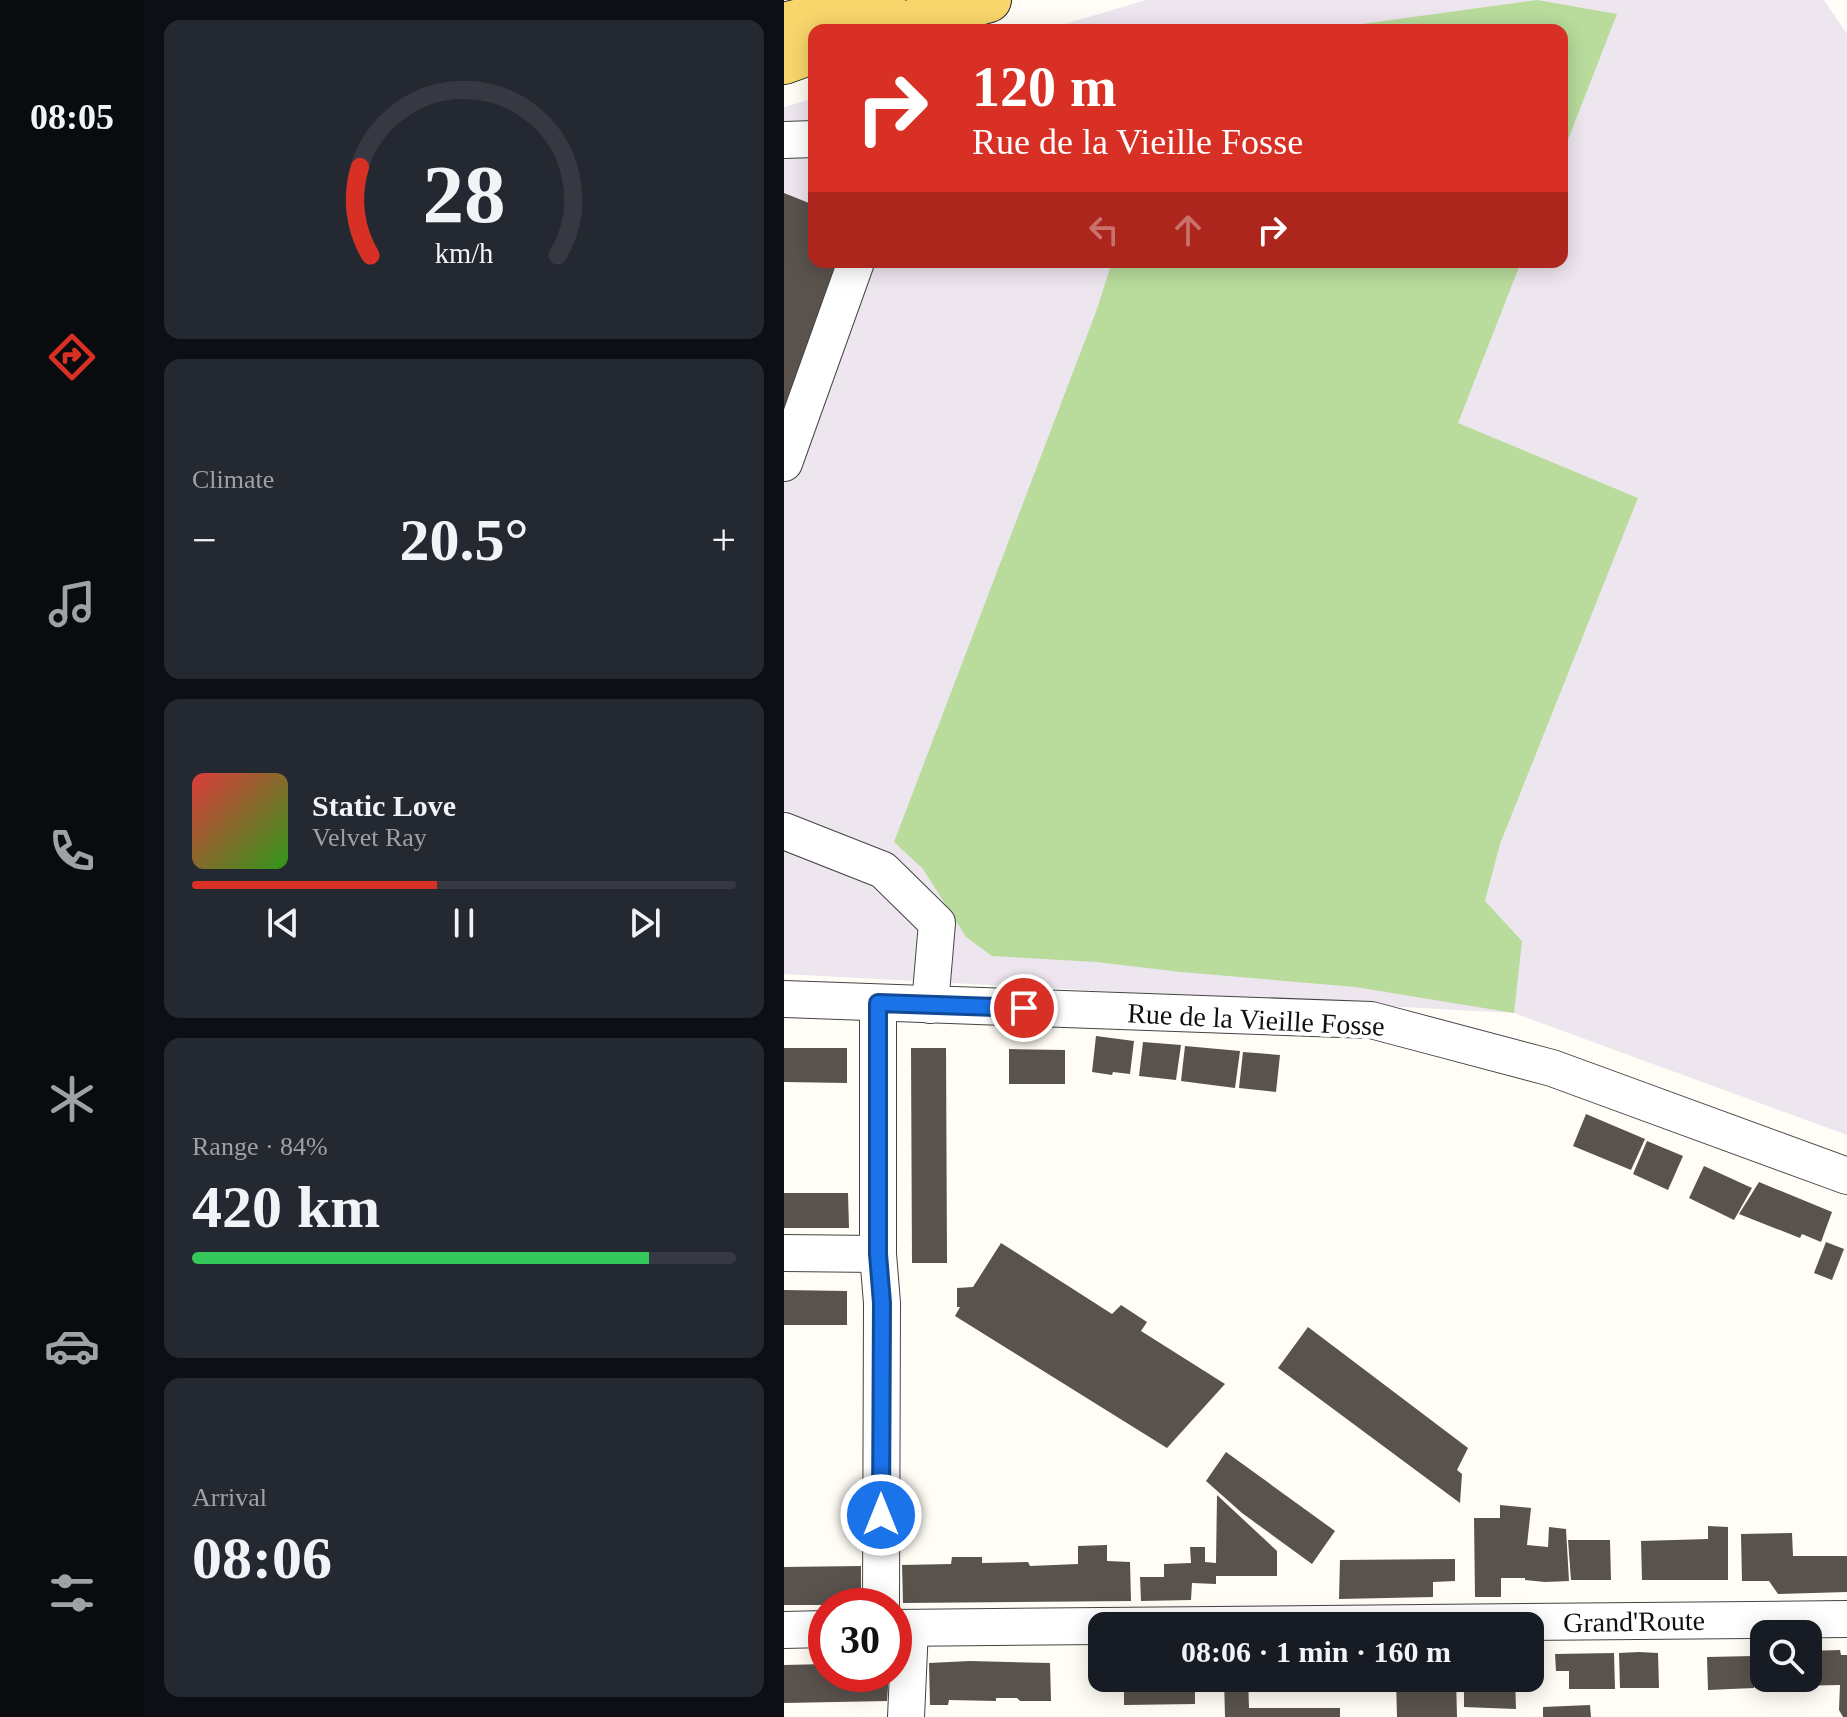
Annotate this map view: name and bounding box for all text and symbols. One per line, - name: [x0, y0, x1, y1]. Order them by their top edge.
- icon: right: [840, 56, 944, 160]
- text: 120 m: [972, 56, 1117, 118]
- text: 08:05: [30, 97, 114, 137]
- text: Rue de la Vieille Fosse: [972, 122, 1303, 162]
- text: 28: [422, 147, 506, 239]
- icon: left: [1082, 208, 1126, 252]
- icon: ahead: [1166, 208, 1210, 252]
- icon: right: [1250, 208, 1294, 252]
- text: km/h: [435, 238, 493, 269]
- icon: directions: [44, 329, 100, 385]
- text: Climate: [192, 465, 274, 494]
- text: 20.5°: [400, 507, 529, 573]
- text: −: [192, 516, 217, 565]
- text: +: [711, 516, 736, 565]
- icon: music: [44, 576, 100, 632]
- text: Static Love: [312, 789, 456, 822]
- icon: phone: [44, 823, 100, 879]
- text: Velvet Ray: [312, 823, 427, 852]
- icon: previous: [261, 901, 305, 945]
- icon: pause: [442, 901, 486, 945]
- icon: next: [623, 901, 667, 945]
- pin: [990, 974, 1058, 1042]
- icon: arrive: [1002, 986, 1046, 1030]
- street label: Rue de la Vieille Fosse: [1127, 997, 1385, 1042]
- icon: climate: [44, 1071, 100, 1127]
- text: Range · 84%: [192, 1132, 328, 1161]
- text: 420 km: [192, 1174, 380, 1240]
- icon: car: [44, 1318, 100, 1374]
- position arrow: [839, 1473, 923, 1557]
- text: Arrival: [192, 1483, 267, 1512]
- text: 08:06: [192, 1525, 332, 1591]
- icon: filters: [44, 1565, 100, 1621]
- speed limit sign: 30: [808, 1588, 912, 1692]
- street label: Grand'Route: [1563, 1605, 1705, 1638]
- map controls: [1750, 1620, 1822, 1692]
- button: search: [1750, 1620, 1822, 1692]
- text: 08:06 · 1 min · 160 m: [1181, 1635, 1451, 1668]

